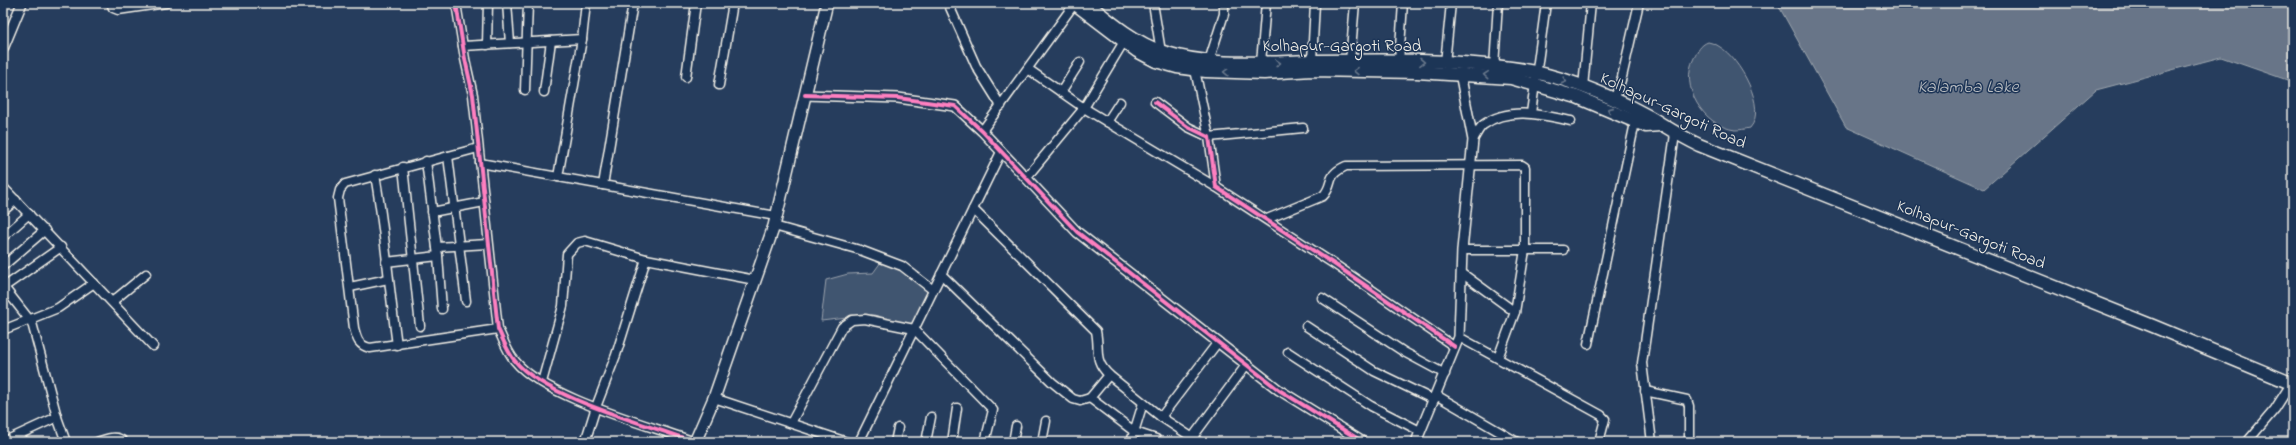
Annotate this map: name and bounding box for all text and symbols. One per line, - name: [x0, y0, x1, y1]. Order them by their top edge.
- street label: Kolhapur-Gargoti Road: [1263, 34, 1422, 61]
- one-way arrow: [1275, 58, 1281, 67]
- one-way arrow: [1419, 58, 1425, 66]
- one-way arrow: [1353, 66, 1359, 75]
- street label: Kolhapur-Gargoti Road: [1595, 66, 1751, 158]
- one-way arrow: [1223, 67, 1229, 76]
- one-way arrow: [1483, 71, 1489, 80]
- water label: Kalamba Lake: [1917, 75, 2020, 101]
- one-way arrow: [1560, 77, 1567, 85]
- one-way arrow: [1607, 107, 1614, 115]
- street label: Kolhapur-Gargoti Road: [1892, 194, 2050, 278]

